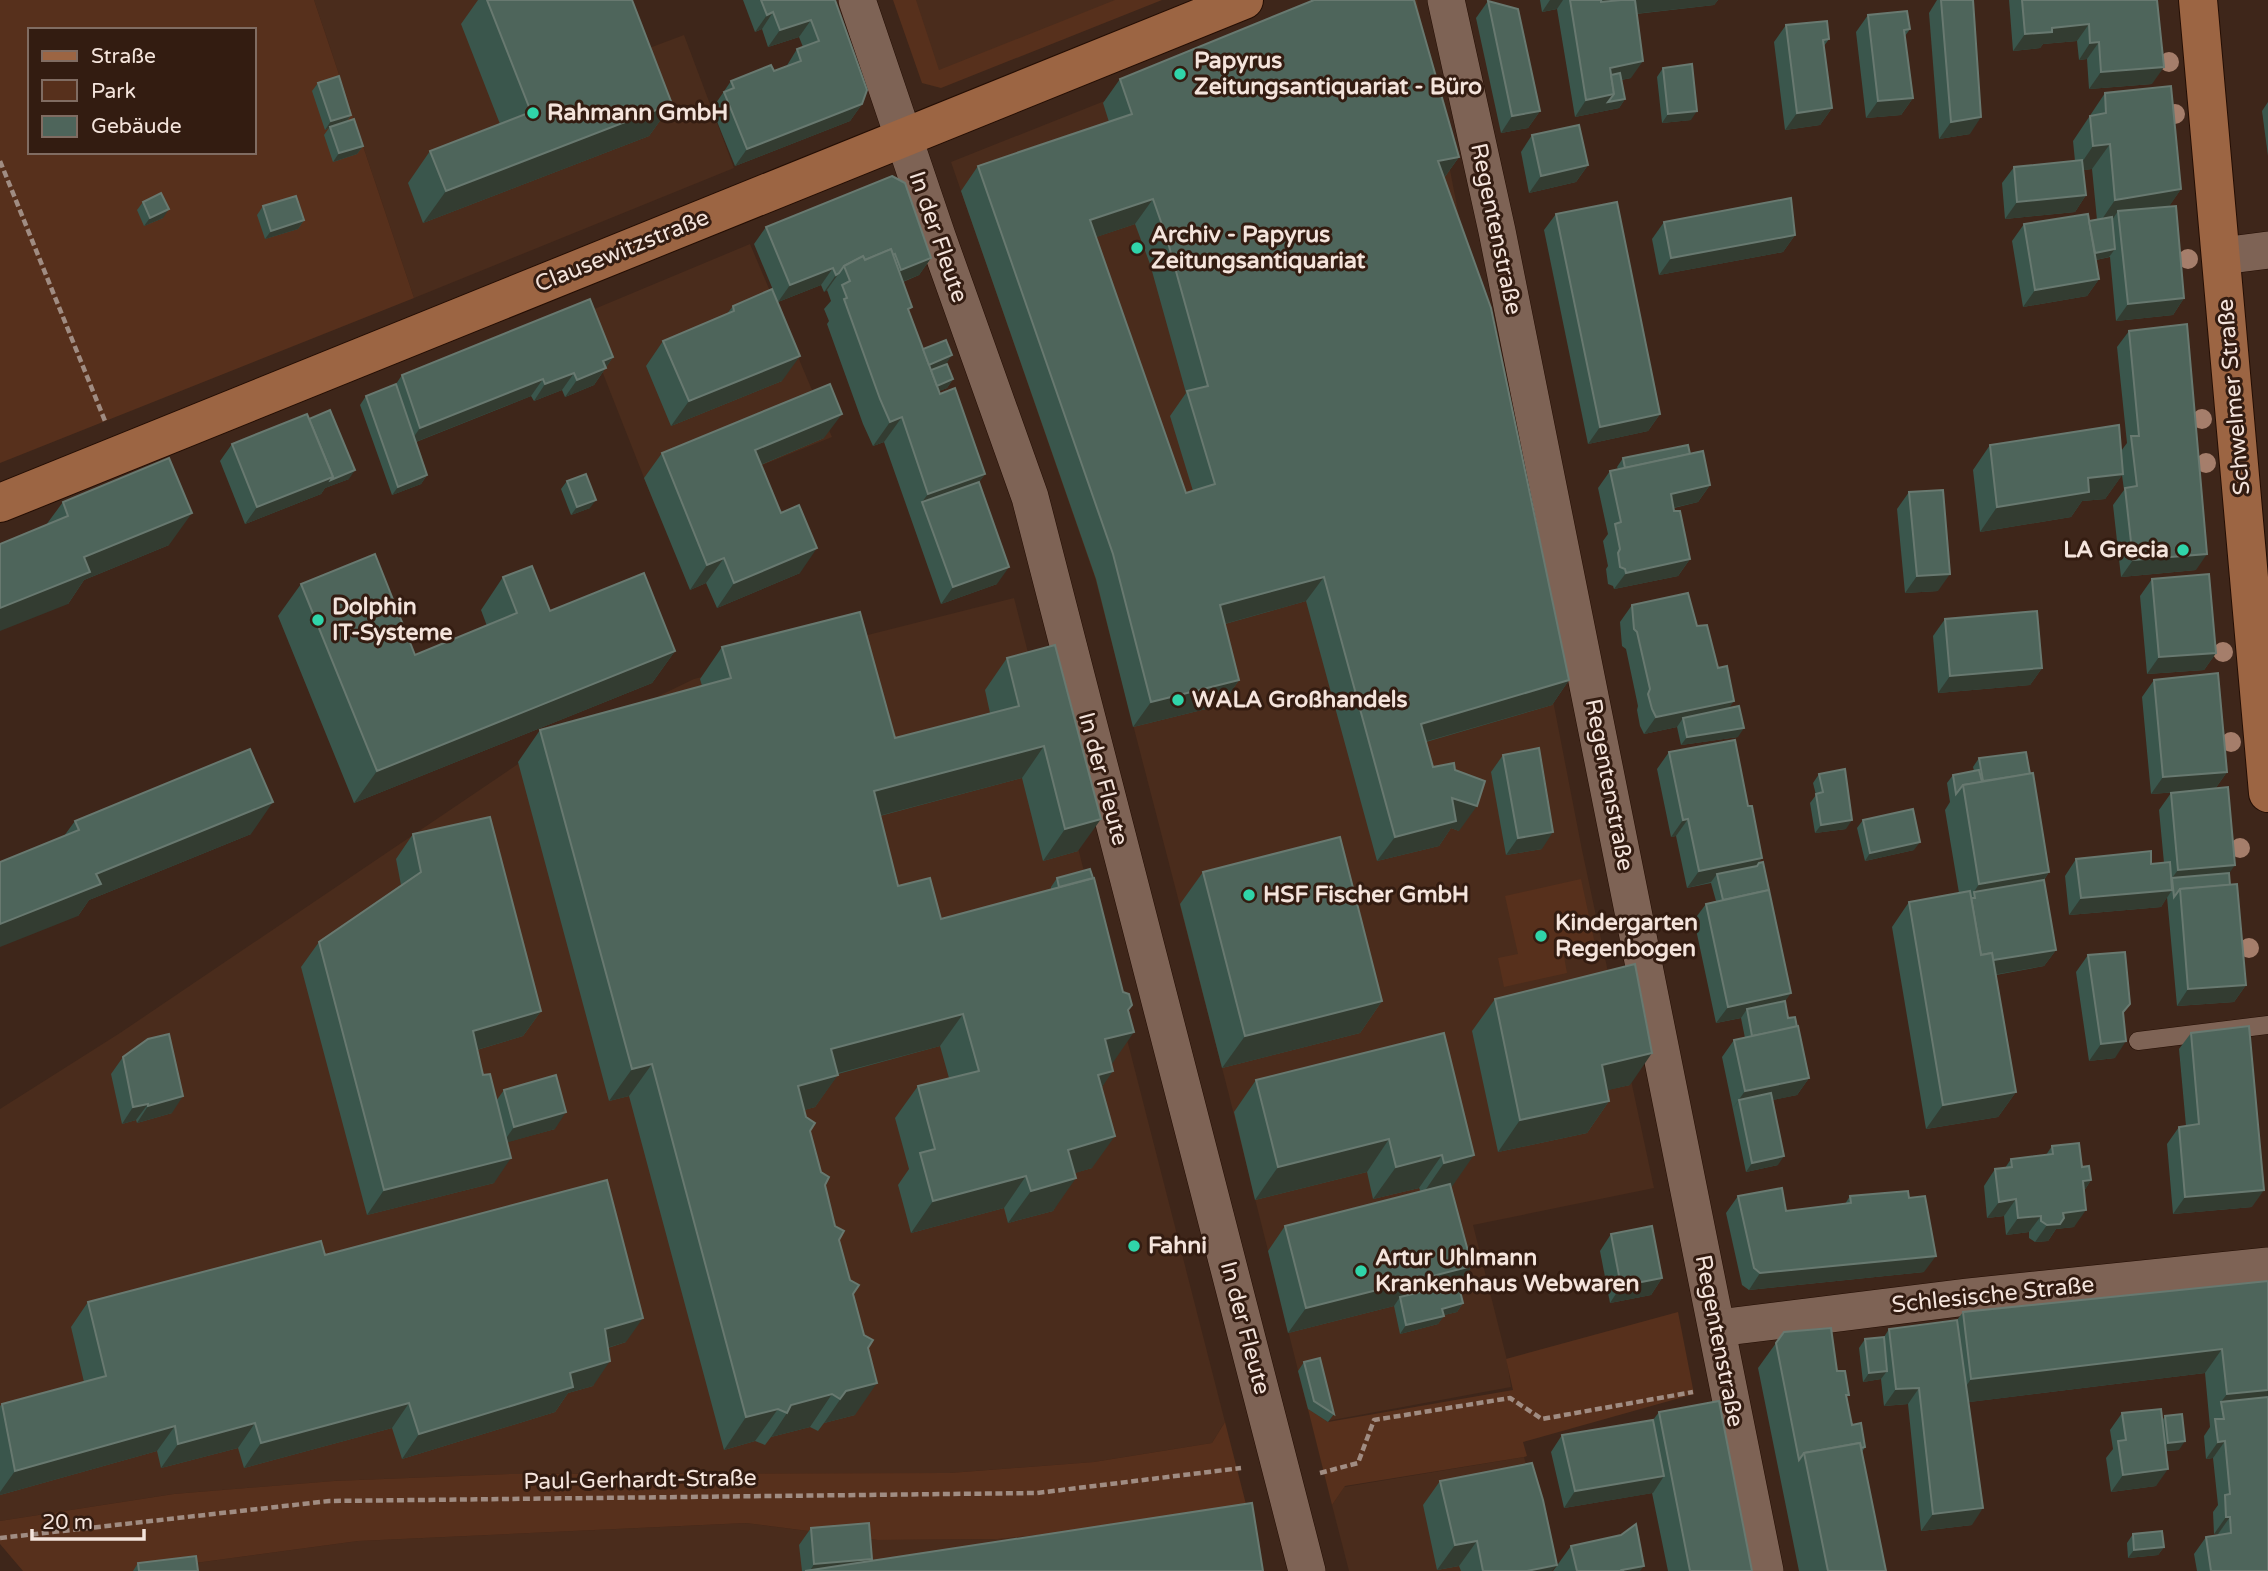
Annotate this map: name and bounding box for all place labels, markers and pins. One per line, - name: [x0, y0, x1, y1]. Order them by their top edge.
- place label: Papyrus Zeitungsantiquariat - Büro: [1194, 47, 1482, 101]
- marker: Papyrus Zeitungsantiquariat - Büro: [1172, 66, 1188, 82]
- place label: Rahmann GmbH: [547, 99, 728, 127]
- marker: Rahmann GmbH: [525, 105, 541, 121]
- place label: Archiv - Papyrus Zeitungsantiquariat: [1151, 221, 1366, 275]
- marker: Archiv - Papyrus Zeitungsantiquariat: [1129, 240, 1145, 256]
- place label: LA Grecia: [2063, 536, 2169, 564]
- marker: LA Grecia: [2175, 542, 2191, 558]
- place label: Dolphin IT-Systeme: [332, 593, 453, 647]
- marker: Dolphin IT-Systeme: [310, 612, 326, 628]
- place label: WALA Großhandels: [1192, 686, 1407, 714]
- marker: WALA Großhandels: [1170, 692, 1186, 708]
- place label: HSF Fischer GmbH: [1263, 881, 1469, 909]
- marker: HSF Fischer GmbH: [1241, 887, 1257, 903]
- place label: Kindergarten Regenbogen: [1555, 909, 1698, 963]
- marker: Kindergarten Regenbogen: [1533, 928, 1549, 944]
- place label: Fahni: [1148, 1232, 1207, 1260]
- marker: Fahni: [1126, 1238, 1142, 1254]
- place label: Artur Uhlmann Krankenhaus Webwaren: [1375, 1244, 1639, 1298]
- marker: Artur Uhlmann Krankenhaus Webwaren: [1353, 1263, 1369, 1279]

